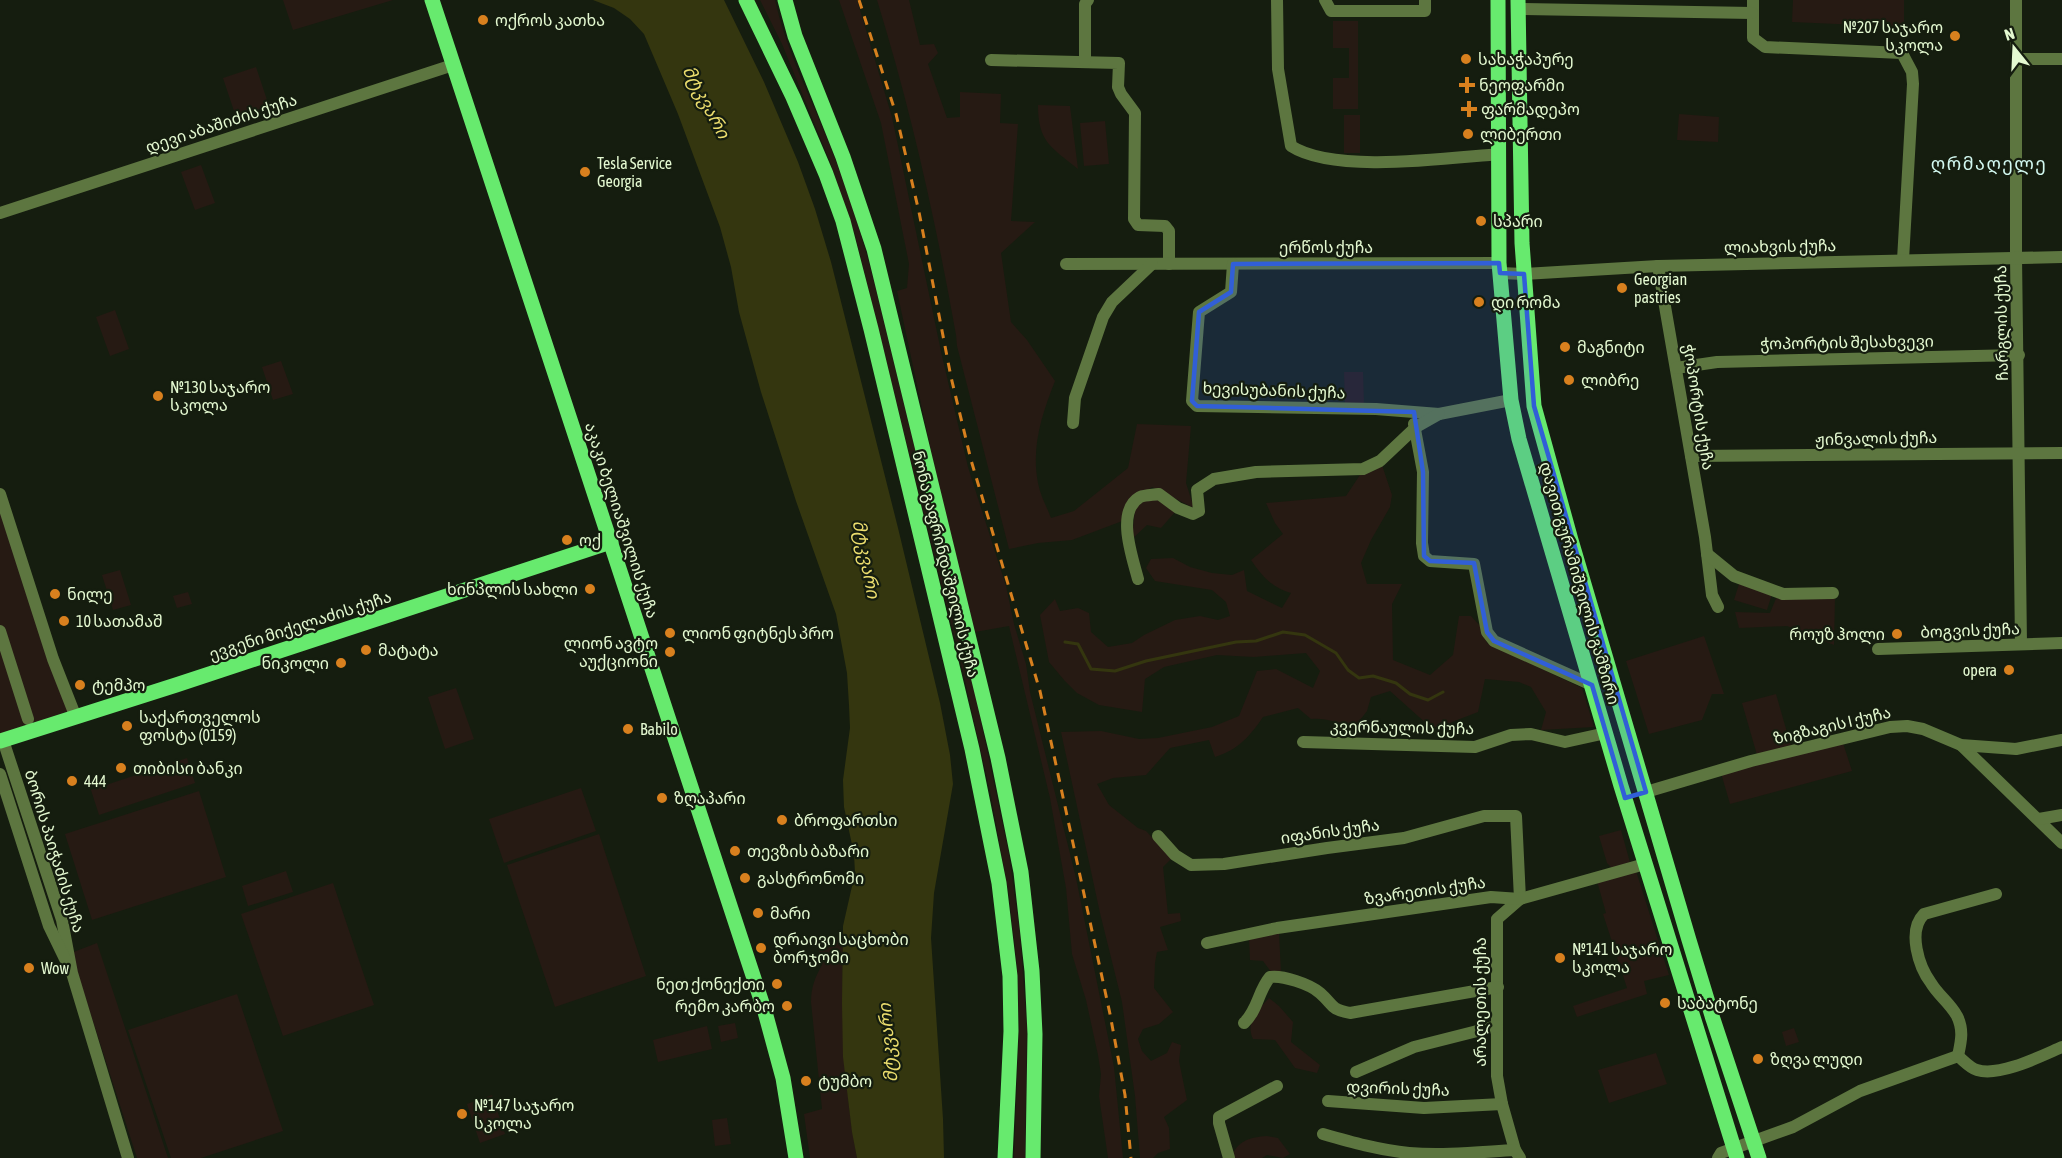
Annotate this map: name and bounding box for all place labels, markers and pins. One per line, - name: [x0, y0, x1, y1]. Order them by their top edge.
- place label: ოქროს კათხა: [495, 11, 605, 30]
- marker: ოქროს კათხა: [476, 13, 490, 27]
- place label: №207 საჯარო სკოლა: [1843, 18, 1943, 56]
- marker: №207 საჯარო სკოლა: [1948, 29, 1962, 43]
- place label: სახაჭაპურე: [1478, 50, 1574, 69]
- marker: სახაჭაპურე: [1459, 52, 1473, 66]
- place label: ნეოფარმი: [1479, 76, 1565, 95]
- marker: ნეოფარმი: [1460, 78, 1474, 92]
- place label: ფარმადეპო: [1481, 100, 1580, 120]
- marker: ფარმადეპო: [1462, 102, 1476, 116]
- place label: ლიბერთი: [1480, 125, 1562, 145]
- marker: ლიბერთი: [1461, 127, 1475, 141]
- place label: Tesla Service Georgia: [597, 154, 672, 191]
- marker: Tesla Service Georgia: [578, 165, 592, 179]
- place label: სპარი: [1493, 212, 1543, 230]
- marker: სპარი: [1474, 214, 1488, 228]
- place label: Georgian pastries: [1634, 270, 1687, 307]
- marker: Georgian pastries: [1615, 281, 1629, 295]
- place label: დი რომა: [1491, 293, 1561, 313]
- marker: დი რომა: [1472, 295, 1486, 309]
- place label: მაგნიტი: [1577, 338, 1645, 357]
- marker: მაგნიტი: [1558, 340, 1572, 354]
- place label: ლიბრე: [1581, 371, 1639, 391]
- marker: ლიბრე: [1562, 373, 1576, 387]
- place label: №130 საჯარო სკოლა: [170, 378, 270, 416]
- marker: №130 საჯარო სკოლა: [151, 389, 165, 403]
- place label: ოქ: [579, 531, 601, 550]
- marker: ოქ: [560, 533, 574, 547]
- place label: ხინპლის სახლი: [447, 580, 578, 600]
- marker: ხინპლის სახლი: [583, 582, 597, 596]
- place label: ნილე: [67, 585, 113, 605]
- marker: ნილე: [48, 587, 62, 601]
- place label: 10 სათამაშ: [76, 612, 163, 630]
- marker: 10 სათამაშ: [57, 614, 71, 628]
- place label: ლიონ ფიტნეს პრო: [682, 624, 834, 644]
- place label: როუზ ჰოლი: [1789, 625, 1885, 645]
- marker: ლიონ ფიტნეს პრო: [663, 626, 677, 640]
- marker: როუზ ჰოლი: [1890, 627, 1904, 641]
- place label: ლიონ ავტო აუქციონი: [564, 634, 658, 671]
- place label: მატატა: [378, 641, 439, 660]
- marker: მატატა: [359, 643, 373, 657]
- marker: ლიონ ავტო აუქციონი: [663, 645, 677, 659]
- place label: ნიკოლი: [262, 654, 329, 674]
- marker: ნიკოლი: [334, 656, 348, 670]
- place label: opera: [1963, 661, 1997, 680]
- marker: opera: [2002, 663, 2016, 677]
- place label: ტემპო: [92, 676, 145, 695]
- marker: ტემპო: [73, 678, 87, 692]
- place label: საქართველოს ფოსტა (0159): [139, 708, 261, 745]
- marker: საქართველოს ფოსტა (0159): [120, 719, 134, 733]
- place label: Babilo: [640, 720, 678, 738]
- marker: Babilo: [621, 722, 635, 736]
- place label: თიბისი ბანკი: [133, 759, 243, 778]
- marker: თიბისი ბანკი: [114, 761, 128, 775]
- place label: 444: [84, 772, 107, 790]
- marker: 444: [65, 774, 79, 788]
- place label: ზღაპარი: [674, 789, 746, 808]
- marker: ზღაპარი: [655, 791, 669, 805]
- place label: ბროფართსი: [794, 811, 897, 830]
- marker: ბროფართსი: [775, 813, 789, 827]
- place label: თევზის ბაზარი: [747, 842, 869, 861]
- marker: თევზის ბაზარი: [728, 844, 742, 858]
- place label: გასტრონომი: [757, 869, 864, 888]
- marker: გასტრონომი: [738, 871, 752, 885]
- place label: მარი: [770, 904, 810, 922]
- marker: მარი: [751, 906, 765, 920]
- place label: დრაივი საცხობი ბორჯომი: [773, 930, 909, 967]
- place label: №141 საჯარო სკოლა: [1572, 940, 1672, 978]
- marker: დრაივი საცხობი ბორჯომი: [754, 941, 768, 955]
- marker: №141 საჯარო სკოლა: [1553, 951, 1567, 965]
- place label: Wow: [41, 959, 69, 977]
- marker: Wow: [22, 961, 36, 975]
- place label: ნეთ ქონექთი: [656, 975, 765, 994]
- marker: ნეთ ქონექთი: [770, 977, 784, 991]
- place label: საბატონე: [1677, 994, 1758, 1013]
- marker: საბატონე: [1658, 996, 1672, 1010]
- place label: რემო კარბო: [675, 997, 775, 1016]
- marker: რემო კარბო: [780, 999, 794, 1013]
- place label: ზღვა ლუდი: [1770, 1050, 1863, 1070]
- marker: ზღვა ლუდი: [1751, 1052, 1765, 1066]
- place label: ტუმბო: [818, 1072, 872, 1091]
- marker: ტუმბო: [799, 1074, 813, 1088]
- place label: №147 საჯარო სკოლა: [474, 1096, 574, 1134]
- marker: №147 საჯარო სკოლა: [455, 1107, 469, 1121]

